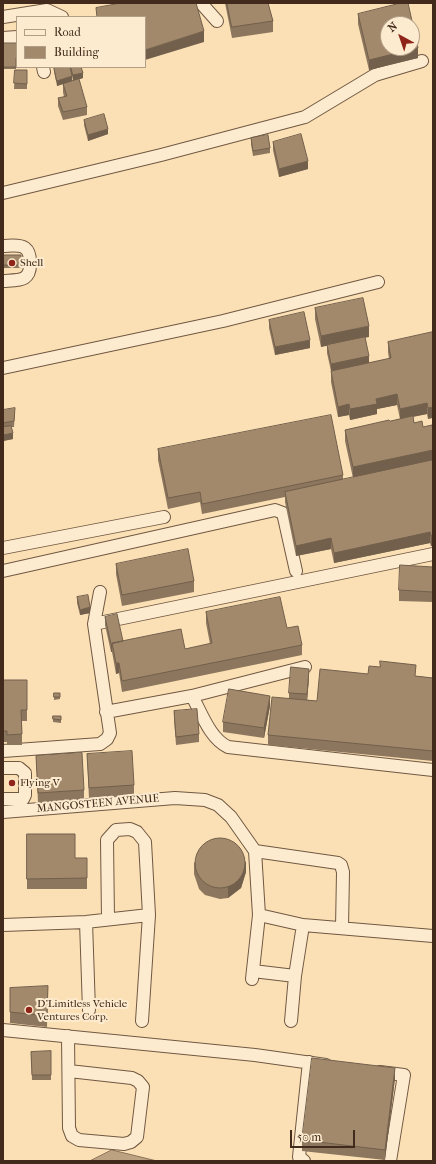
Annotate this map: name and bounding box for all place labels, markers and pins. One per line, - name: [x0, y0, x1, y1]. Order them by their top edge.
- place label: Shell: [20, 256, 43, 270]
- marker: Shell: [7, 258, 17, 268]
- place label: Flying V: [20, 776, 60, 790]
- marker: Flying V: [7, 778, 17, 788]
- place label: D'Limitless Vehicle Ventures Corp.: [37, 997, 127, 1023]
- marker: D'Limitless Vehicle Ventures Corp.: [24, 1005, 34, 1015]

